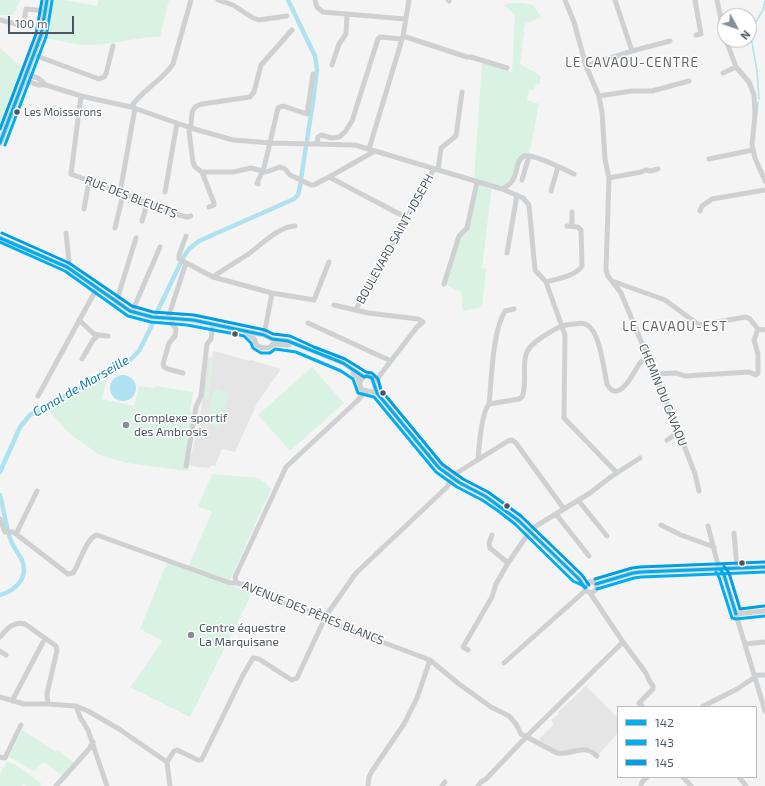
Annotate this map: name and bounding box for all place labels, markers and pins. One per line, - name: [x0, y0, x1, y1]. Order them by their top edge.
- place label: Les Moisserons: [24, 105, 102, 119]
- marker: Les Moisserons: [12, 107, 22, 117]
- unlabelled marker: [230, 329, 240, 339]
- unlabelled marker: [378, 388, 388, 398]
- place label: Complexe sportif des Ambrosis: [134, 411, 227, 439]
- marker: Complexe sportif des Ambrosis: [121, 420, 131, 430]
- unlabelled marker: [502, 501, 512, 511]
- unlabelled marker: [737, 558, 747, 568]
- place label: Centre équestre La Marquisane: [199, 621, 286, 649]
- marker: Centre équestre La Marquisane: [186, 630, 196, 640]

